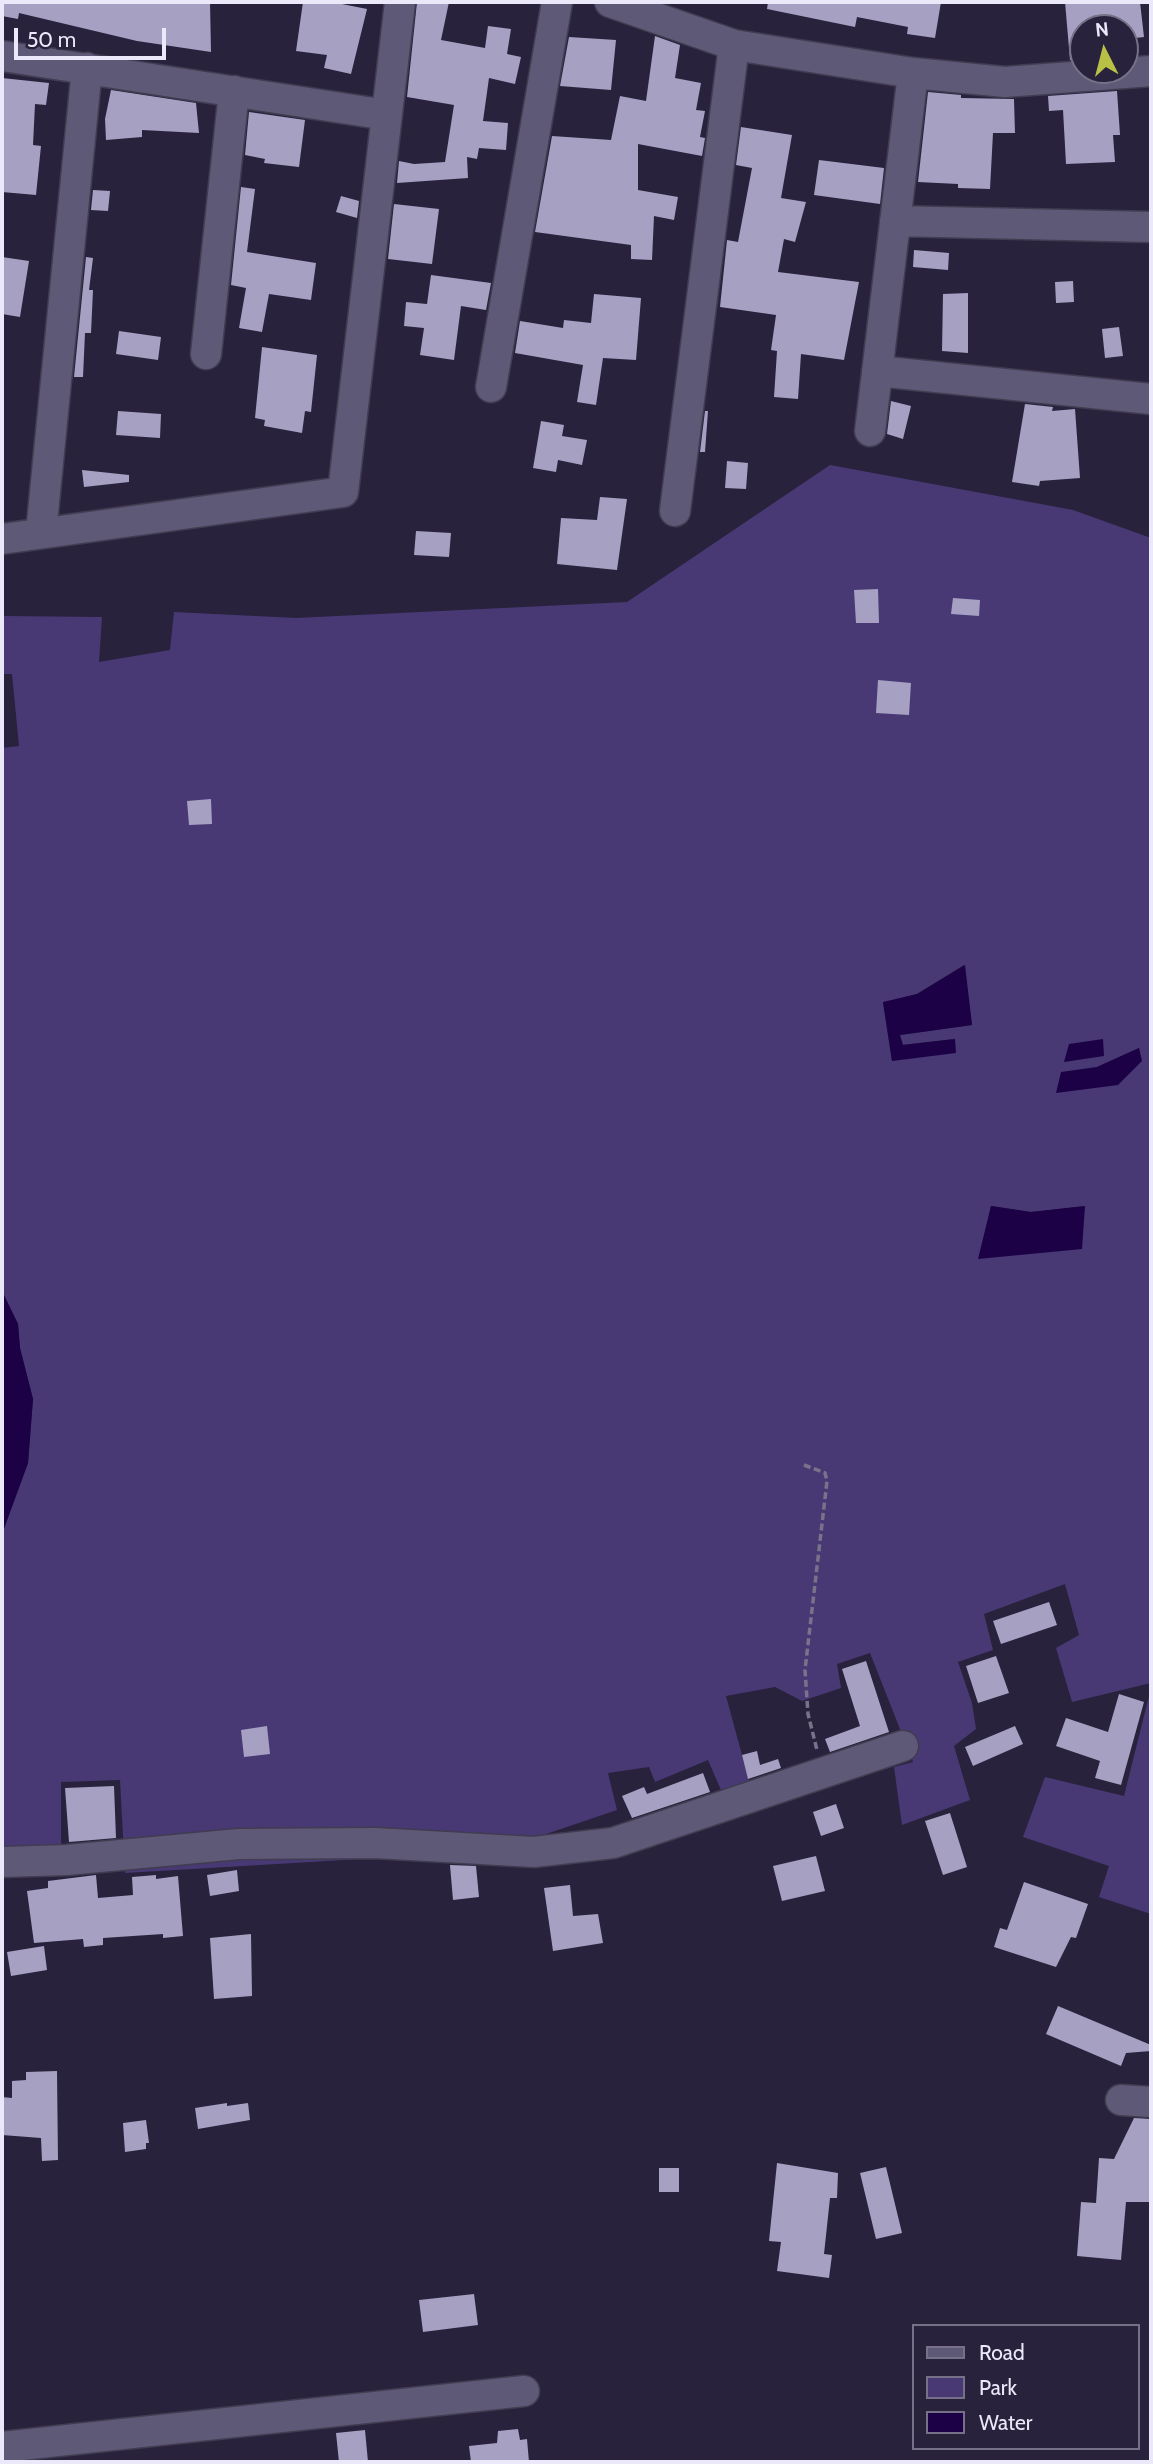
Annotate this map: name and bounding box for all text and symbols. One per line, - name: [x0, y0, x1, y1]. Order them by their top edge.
- scale bar: [18, 14, 170, 58]
- north arrow: [1069, 14, 1139, 84]
- text: N: [1094, 17, 1110, 42]
- text: 50 m: [27, 27, 76, 52]
- legend: [912, 2324, 1139, 2450]
- text: Road: [979, 2340, 1025, 2365]
- text: Park: [979, 2375, 1017, 2400]
- text: Water: [979, 2410, 1032, 2435]

